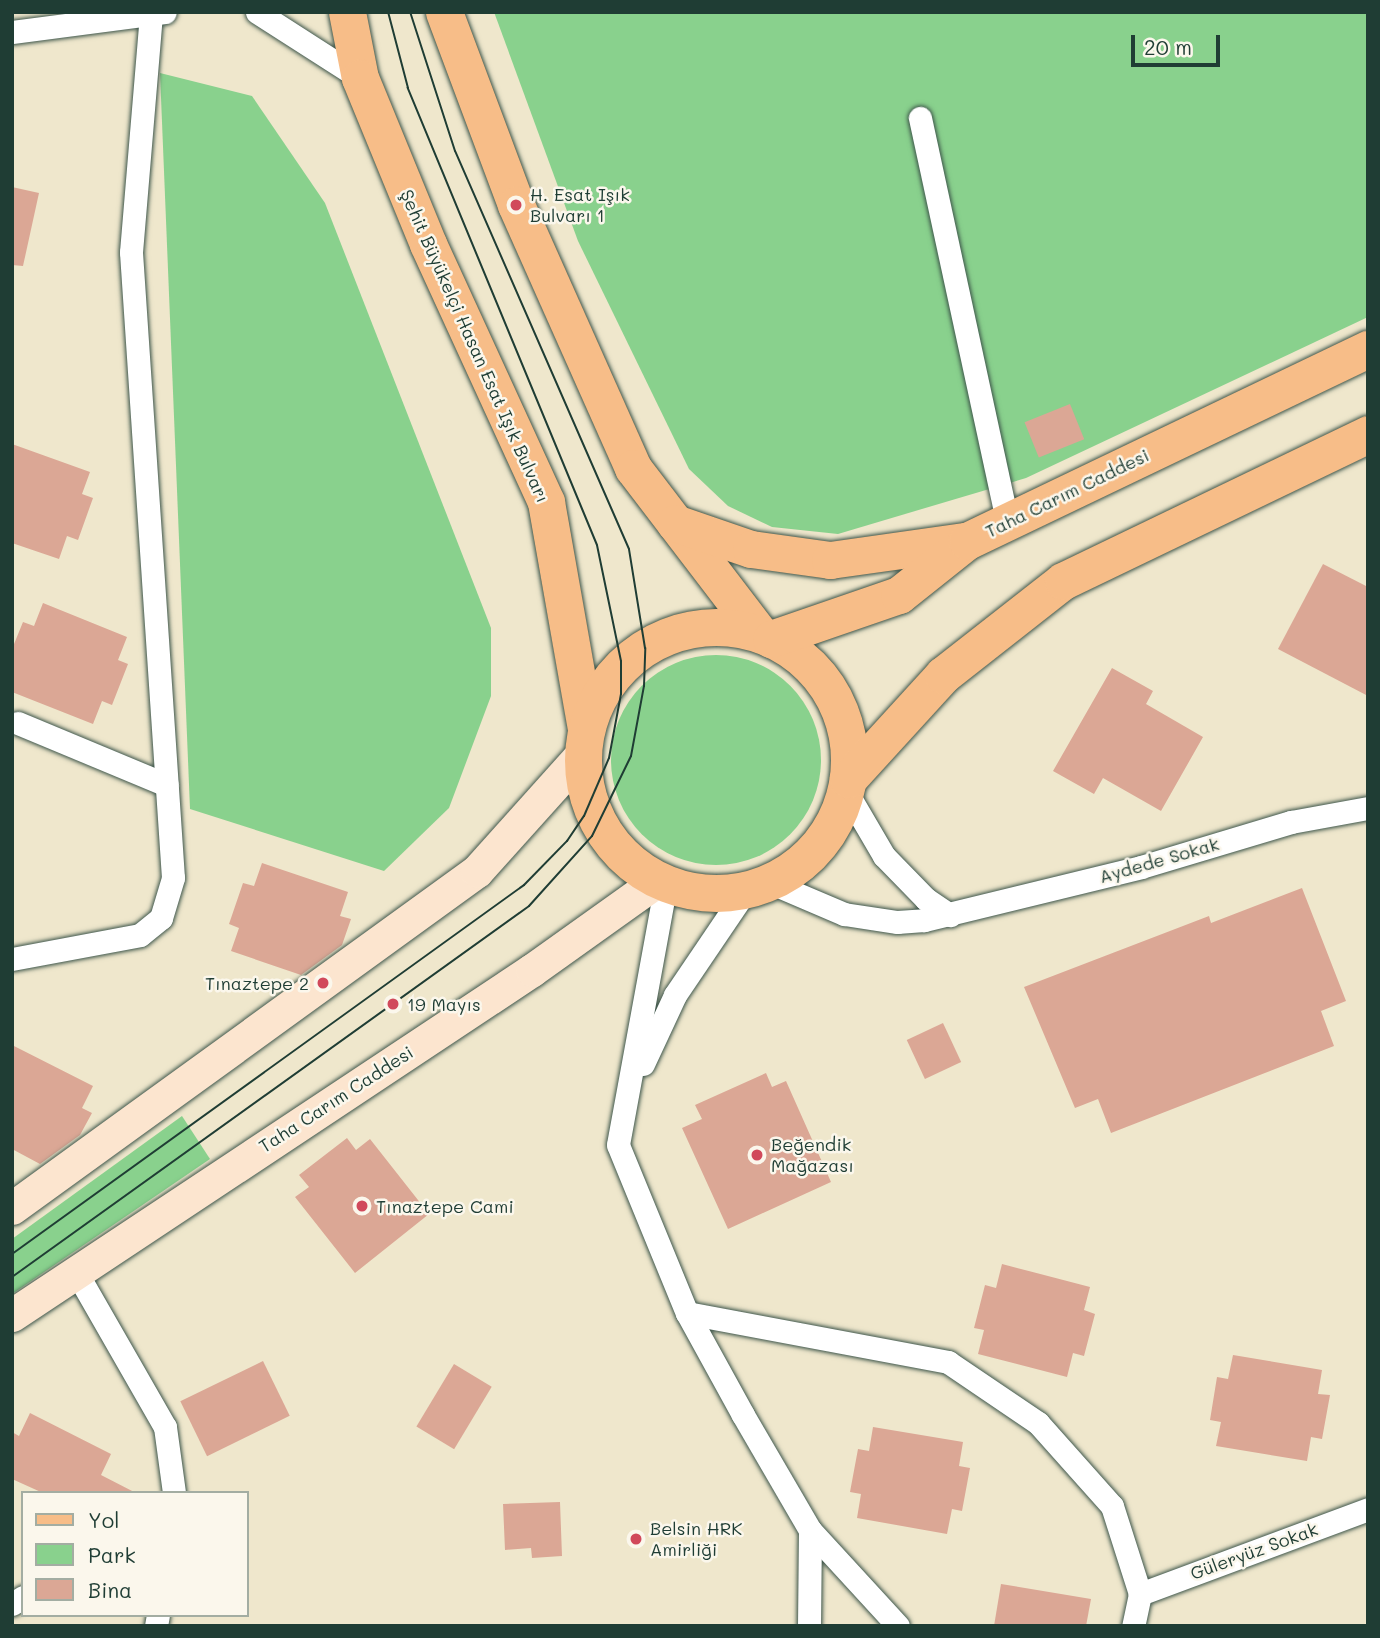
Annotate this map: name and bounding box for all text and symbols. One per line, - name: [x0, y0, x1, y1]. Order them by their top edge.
- scale bar: [1135, 21, 1224, 65]
- text: 20 m: [1144, 33, 1192, 60]
- place label: H. Esat Işık Bulvarı 1: [530, 184, 630, 227]
- street label: Şehit Büyükelçi Hasan Esat Işık Bulvarı: [396, 186, 554, 506]
- marker: H. Esat Işık Bulvarı 1: [508, 197, 524, 213]
- street label: Taha Carım Caddesi: [982, 444, 1152, 542]
- street label: Aydede Sokak: [1096, 833, 1222, 887]
- place label: Tınaztepe 2: [205, 972, 309, 994]
- marker: Tınaztepe 2: [315, 975, 331, 991]
- place label: 19 Mayıs: [407, 993, 481, 1015]
- marker: 19 Mayıs: [385, 996, 401, 1012]
- street label: Taha Carım Caddesi: [255, 1041, 417, 1157]
- place label: Beğendik Mağazası: [771, 1134, 854, 1176]
- marker: Beğendik Mağazası: [749, 1147, 765, 1163]
- place label: Tınaztepe Cami: [376, 1195, 514, 1217]
- marker: Tınaztepe Cami: [354, 1198, 370, 1214]
- legend: [21, 1491, 248, 1617]
- text: Yol: [88, 1506, 119, 1533]
- place label: Belsin HRK Amirliği: [650, 1518, 742, 1560]
- street label: Güleryüz Sokak: [1187, 1518, 1321, 1584]
- marker: Belsin HRK Amirliği: [628, 1531, 644, 1547]
- text: Park: [88, 1541, 136, 1568]
- text: Bina: [88, 1576, 132, 1603]

